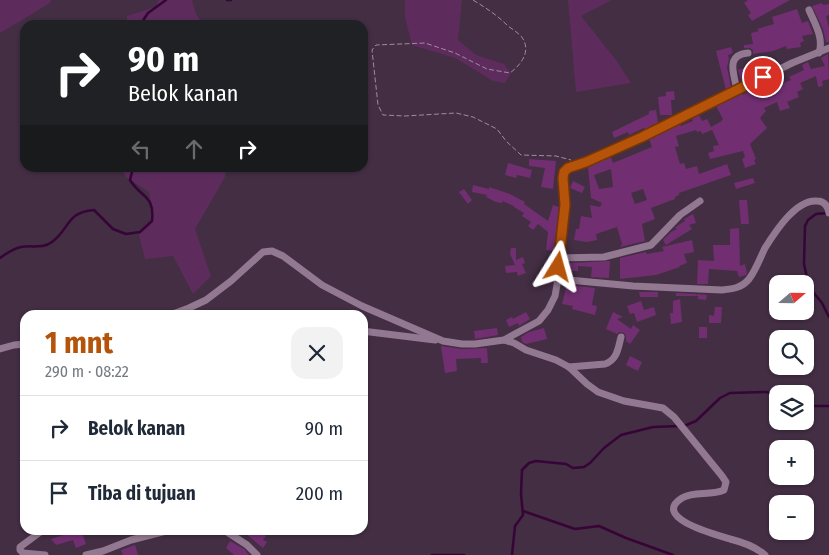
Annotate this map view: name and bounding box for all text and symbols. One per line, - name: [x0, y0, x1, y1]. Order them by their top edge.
- text: 90 m: [128, 38, 199, 80]
- icon: right: [45, 40, 110, 105]
- pin: [742, 56, 784, 98]
- icon: arrive: [749, 63, 777, 91]
- text: Belok kanan: [128, 80, 238, 107]
- icon: left: [127, 135, 155, 163]
- icon: ahead: [180, 135, 208, 163]
- icon: right: [233, 135, 261, 163]
- position arrow: [531, 240, 583, 292]
- north arrow: [769, 275, 814, 320]
- map controls: [769, 275, 814, 540]
- text: 1 mnt: [45, 325, 113, 361]
- button: close: [291, 327, 343, 379]
- button: search: [769, 330, 814, 375]
- text: 290 m · 08:22: [45, 362, 129, 381]
- button: layers: [769, 385, 814, 430]
- icon: right: [45, 414, 73, 442]
- text: Belok kanan: [88, 417, 185, 440]
- text: 90 m: [305, 417, 343, 440]
- button: +: [769, 440, 814, 485]
- icon: arrive: [45, 479, 73, 507]
- text: Tiba di tujuan: [88, 482, 196, 505]
- text: 200 m: [296, 482, 343, 505]
- button: −: [769, 495, 814, 540]

